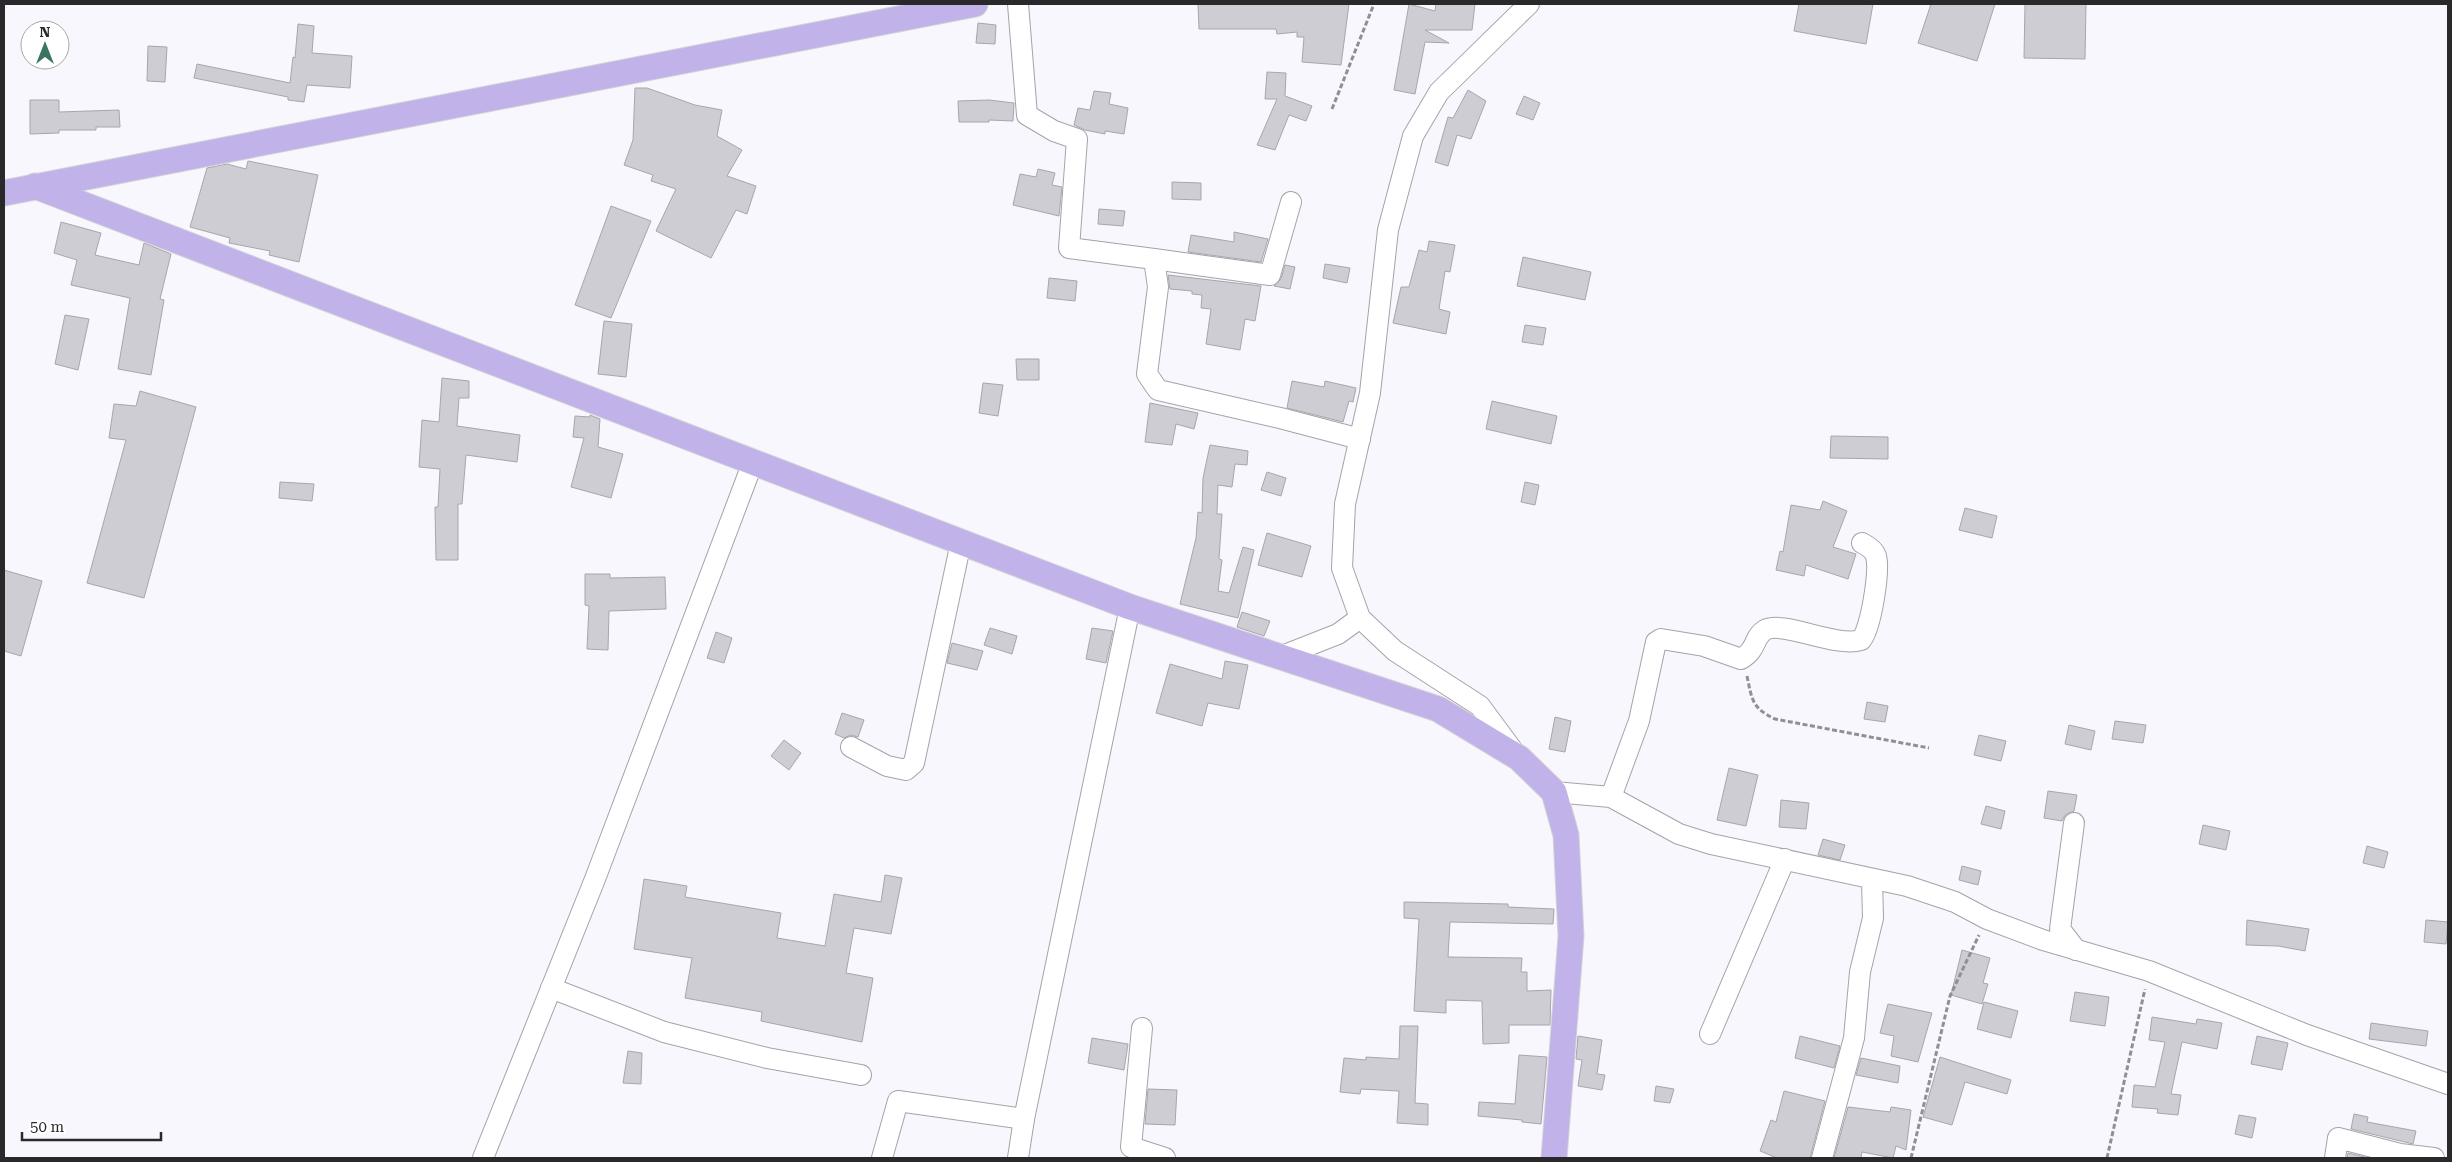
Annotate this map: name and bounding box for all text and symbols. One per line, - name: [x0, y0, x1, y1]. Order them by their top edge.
- north arrow: [20, 20, 70, 70]
- text: N: [40, 24, 51, 40]
- scale bar: [22, 1110, 161, 1142]
- text: 50 m: [30, 1118, 65, 1136]

